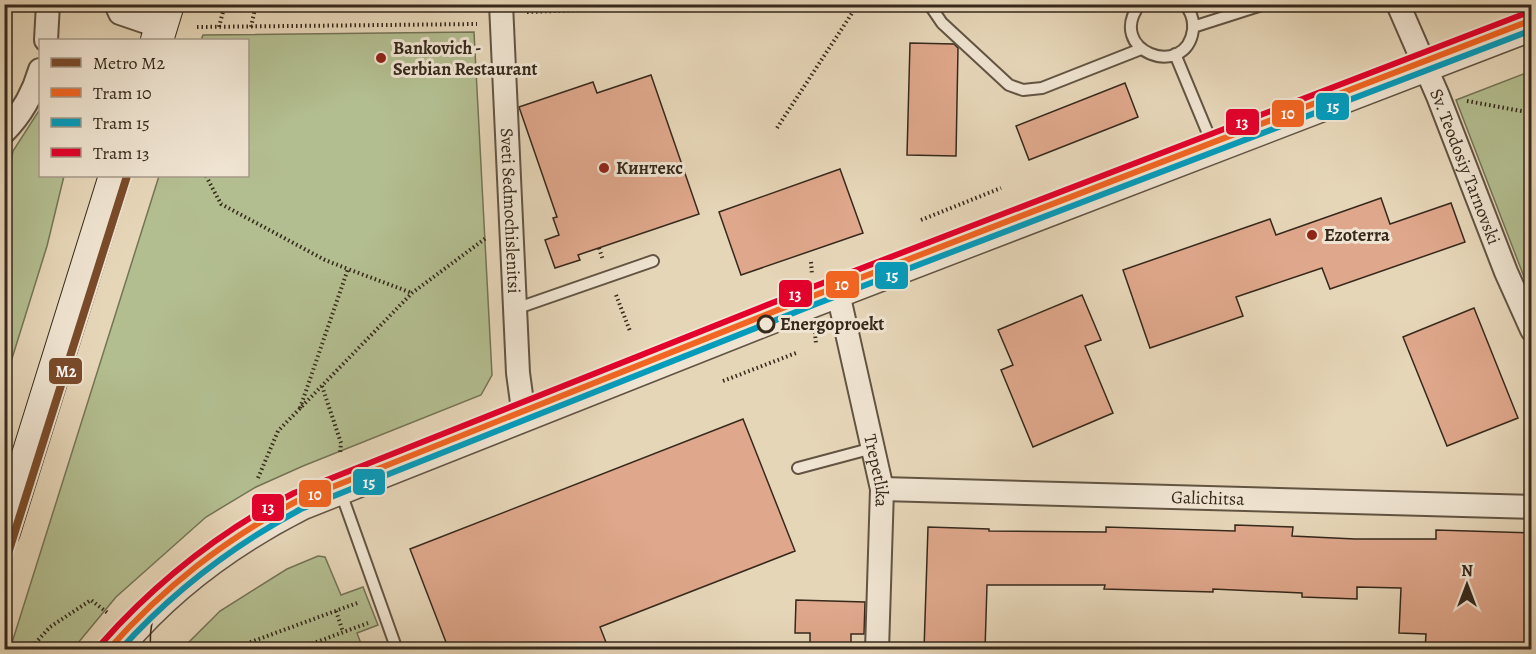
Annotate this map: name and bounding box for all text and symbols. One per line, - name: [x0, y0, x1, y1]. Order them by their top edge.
- place label: Bankovich - Serbian Restaurant: [393, 36, 538, 81]
- legend: [39, 39, 249, 177]
- text: Metro M2: [93, 51, 165, 75]
- marker: Bankovich - Serbian Restaurant: [374, 51, 388, 65]
- text: Tram 10: [93, 81, 152, 105]
- street label: Sv. Teodosiy Tarnovski: [1424, 85, 1506, 248]
- line badge: 15: [1315, 92, 1350, 121]
- text: 15: [1327, 96, 1339, 118]
- line badge: 10: [1271, 99, 1305, 128]
- text: 10: [1281, 103, 1295, 125]
- line badge: 13: [1225, 108, 1260, 136]
- text: Tram 15: [93, 111, 150, 135]
- text: 13: [1236, 112, 1248, 134]
- street label: Sveti Sedmochislenitsi: [495, 127, 526, 294]
- text: Tram 13: [93, 141, 150, 165]
- place label: Кинтекс: [616, 156, 683, 180]
- marker: Кинтекс: [597, 161, 611, 175]
- place label: Ezoterra: [1324, 223, 1390, 247]
- marker: Ezoterra: [1305, 228, 1319, 242]
- line badge: 15: [874, 261, 909, 290]
- text: 15: [886, 265, 898, 287]
- line badge: 10: [825, 270, 860, 299]
- text: 10: [835, 274, 849, 296]
- line badge: 13: [778, 279, 813, 308]
- text: 13: [789, 284, 801, 306]
- place label: Energoproekt: [780, 312, 884, 336]
- marker: Energoproekt: [757, 315, 775, 333]
- line badge: M2: [48, 357, 83, 385]
- text: M2: [55, 361, 77, 383]
- street label: Trepetlika: [858, 432, 894, 508]
- line badge: 15: [352, 468, 386, 496]
- text: 15: [363, 472, 375, 494]
- line badge: 10: [298, 479, 332, 508]
- text: 10: [308, 484, 322, 506]
- street label: Galichitsa: [1171, 485, 1246, 511]
- line badge: 13: [251, 493, 285, 522]
- text: 13: [262, 497, 274, 519]
- north arrow: [1437, 555, 1497, 615]
- text: N: [1461, 560, 1473, 582]

